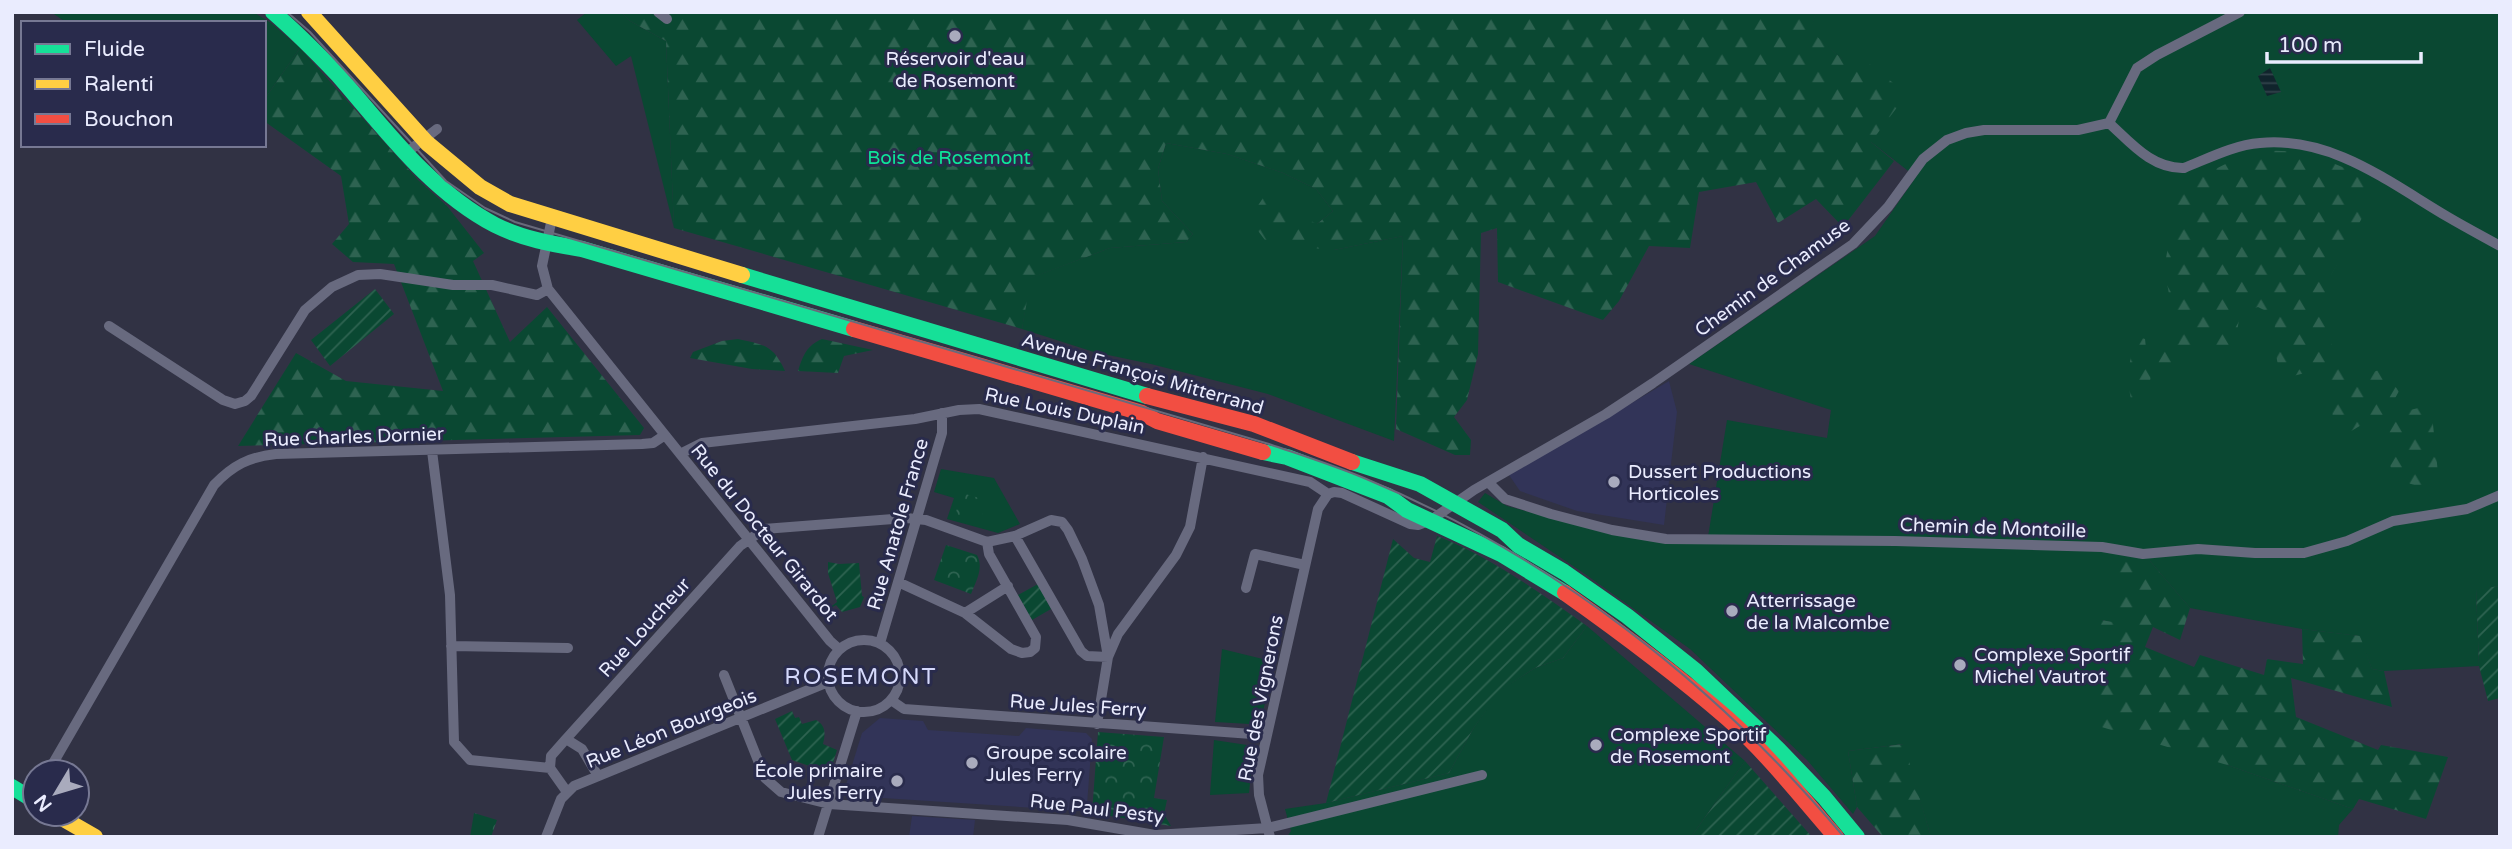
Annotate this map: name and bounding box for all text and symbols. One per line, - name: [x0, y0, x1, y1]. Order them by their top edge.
- legend: [21, 21, 266, 147]
- scale bar: [2267, 21, 2421, 65]
- marker: Réservoir d'eau de Rosemont: [947, 28, 963, 44]
- text: 100 m: [2278, 33, 2342, 58]
- text: Fluide: [84, 37, 145, 62]
- place label: Réservoir d'eau de Rosemont: [885, 48, 1025, 92]
- text: Ralenti: [84, 72, 154, 97]
- text: Bouchon: [84, 107, 174, 132]
- park label: Bois de Rosemont: [867, 147, 1031, 169]
- street label: Chemin de Chamuse: [1691, 214, 1854, 341]
- street label: Avenue François Mitterrand: [1019, 329, 1266, 419]
- street label: Rue Louis Duplain: [983, 383, 1147, 439]
- street label: Rue Charles Dornier: [264, 423, 445, 451]
- street label: Rue Anatole France: [863, 436, 933, 613]
- street label: Rue du Docteur Girardot: [686, 440, 842, 626]
- place label: Dussert Productions Horticoles: [1628, 461, 1811, 505]
- marker: Dussert Productions Horticoles: [1606, 474, 1622, 490]
- street label: Chemin de Montoille: [1899, 514, 2087, 542]
- street label: Rue Loucheur: [594, 573, 696, 682]
- place label: Atterrissage de la Malcombe: [1746, 590, 1890, 634]
- marker: Atterrissage de la Malcombe: [1724, 603, 1740, 619]
- street label: Rue des Vignerons: [1234, 613, 1288, 783]
- place label: Complexe Sportif Michel Vautrot: [1974, 644, 2131, 688]
- marker: Complexe Sportif Michel Vautrot: [1952, 657, 1968, 673]
- district label: ROSEMONT: [784, 663, 938, 691]
- street label: Rue Léon Bourgeois: [583, 685, 760, 773]
- street label: Rue Jules Ferry: [1009, 690, 1147, 722]
- place label: Complexe Sportif de Rosemont: [1610, 724, 1767, 768]
- marker: Complexe Sportif de Rosemont: [1588, 737, 1604, 753]
- place label: Groupe scolaire Jules Ferry: [986, 742, 1127, 786]
- marker: Groupe scolaire Jules Ferry: [964, 755, 980, 771]
- north arrow: [21, 758, 91, 828]
- place label: École primaire Jules Ferry: [755, 760, 883, 804]
- marker: École primaire Jules Ferry: [889, 773, 905, 789]
- text: N: [30, 790, 57, 816]
- street label: Rue Paul Pesty: [1029, 790, 1165, 828]

